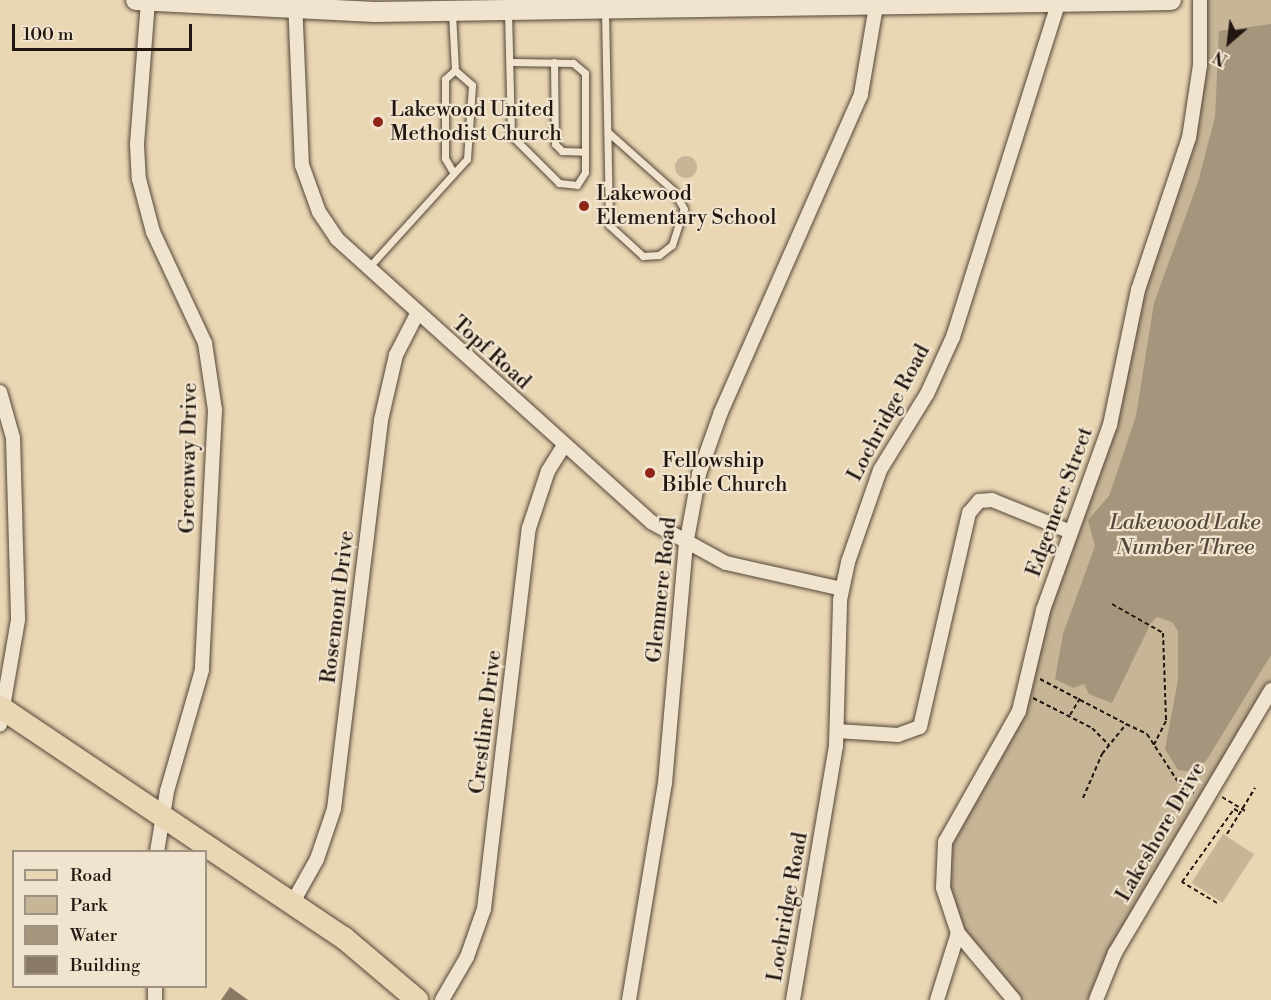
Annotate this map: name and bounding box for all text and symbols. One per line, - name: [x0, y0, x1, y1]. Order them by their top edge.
- scale bar: [15, 12, 195, 50]
- north arrow: [1199, 12, 1259, 72]
- text: 100 m: [23, 23, 74, 46]
- text: N: [1210, 46, 1231, 70]
- place label: Lakewood United Methodist Church: [390, 97, 562, 147]
- marker: Lakewood United Methodist Church: [371, 115, 385, 129]
- place label: Lakewood Elementary School: [596, 181, 776, 231]
- marker: Lakewood Elementary School: [577, 199, 591, 213]
- street label: Topf Road: [446, 311, 536, 395]
- street label: Lochridge Road: [842, 340, 936, 486]
- street label: Greenway Drive: [175, 382, 203, 534]
- street label: Edgemere Street: [1021, 424, 1099, 580]
- place label: Fellowship Bible Church: [662, 448, 787, 498]
- marker: Fellowship Bible Church: [643, 466, 657, 480]
- water label: Lakewood Lake Number Three: [1109, 509, 1261, 560]
- street label: Glenmere Road: [642, 516, 682, 664]
- street label: Rosemont Drive: [316, 529, 360, 685]
- street label: Crestline Drive: [465, 648, 507, 796]
- street label: Lakeshore Drive: [1111, 758, 1211, 906]
- street label: Lochridge Road: [762, 830, 814, 984]
- legend: [12, 850, 207, 988]
- text: Road: [70, 864, 112, 887]
- text: Park: [70, 894, 107, 917]
- text: Water: [70, 924, 117, 947]
- text: Building: [70, 954, 140, 977]

